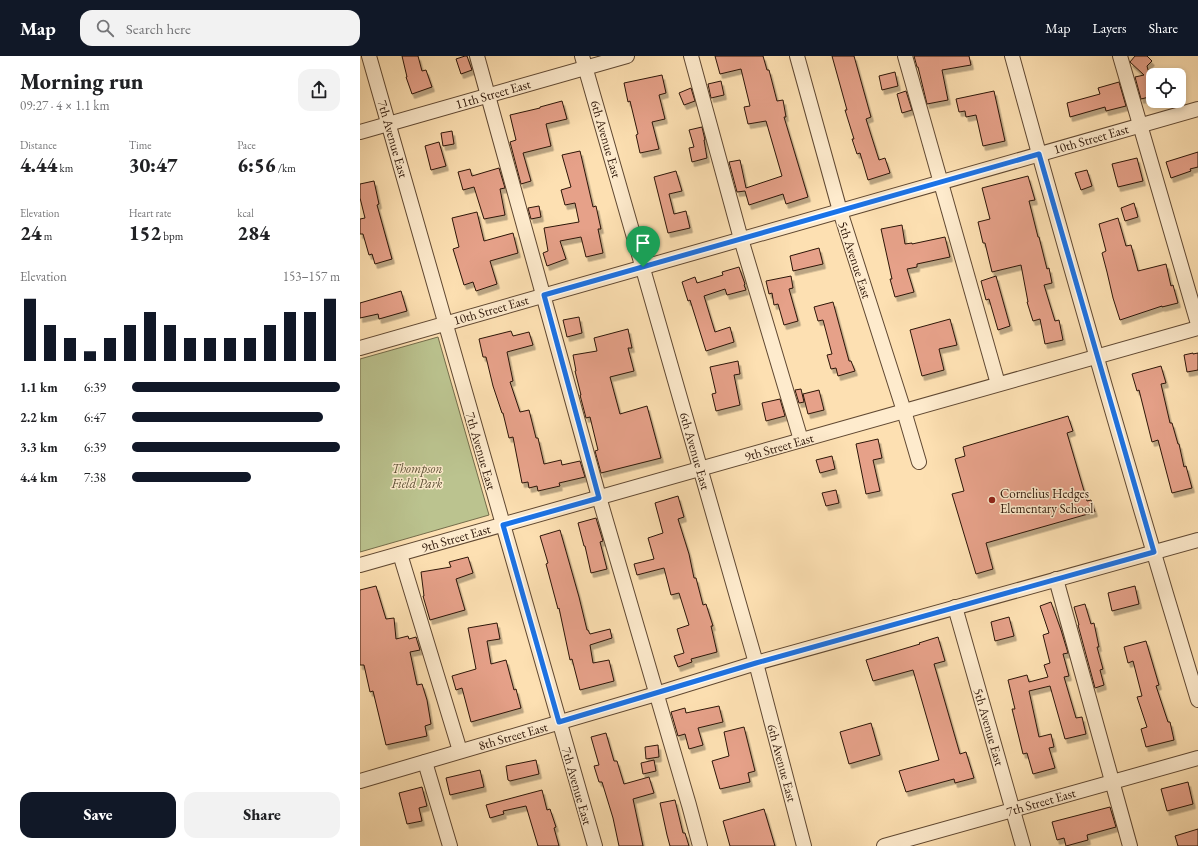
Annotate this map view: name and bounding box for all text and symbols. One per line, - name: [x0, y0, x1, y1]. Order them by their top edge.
- search box: [80, 10, 360, 46]
- text: Map: [20, 16, 56, 41]
- icon: search: [94, 17, 116, 39]
- text: Search here: [126, 19, 191, 38]
- text: Map: [1045, 19, 1070, 37]
- text: Layers: [1092, 19, 1127, 37]
- text: Share: [1149, 19, 1178, 37]
- text: Morning run: [20, 67, 144, 96]
- map controls: [1146, 68, 1186, 108]
- button: locate: [1146, 68, 1186, 108]
- button: share: [298, 69, 340, 111]
- street label: 11th Street East: [453, 75, 533, 113]
- text: 09:27 · 4 × 1.1 km: [20, 97, 110, 114]
- street label: 7th Avenue East: [374, 98, 412, 180]
- street label: 6th Avenue East: [587, 98, 625, 180]
- street label: 10th Street East: [1051, 120, 1131, 158]
- text: Distance: [20, 138, 57, 152]
- text: Time: [129, 138, 152, 152]
- text: Pace: [237, 138, 256, 152]
- text: 4.44: [20, 152, 57, 178]
- text: 30:47: [129, 152, 178, 178]
- text: 6:56: [237, 152, 276, 178]
- text: km: [57, 161, 73, 175]
- text: /km: [276, 161, 296, 175]
- text: Elevation: [20, 206, 60, 220]
- text: Heart rate: [129, 206, 171, 220]
- text: kcal: [237, 206, 254, 220]
- street label: 5th Avenue East: [835, 219, 875, 301]
- text: 24: [20, 220, 42, 246]
- text: 152: [129, 220, 161, 246]
- text: 284: [237, 220, 270, 246]
- pin: [626, 226, 660, 267]
- text: m: [42, 229, 52, 243]
- text: bpm: [161, 229, 183, 243]
- icon: arrive: [632, 232, 654, 254]
- text: Elevation: [20, 268, 67, 285]
- text: 153–157 m: [283, 268, 340, 285]
- street label: 10th Street East: [451, 291, 531, 329]
- text: 1.1 km: [20, 379, 58, 396]
- text: 6:39: [84, 379, 106, 396]
- text: 2.2 km: [20, 409, 58, 426]
- text: 6:47: [84, 409, 106, 426]
- street label: 7th Avenue East: [462, 410, 500, 492]
- street label: 6th Avenue East: [676, 410, 714, 492]
- street label: 9th Street East: [742, 429, 816, 465]
- text: 3.3 km: [20, 439, 58, 456]
- text: 6:39: [84, 439, 106, 456]
- park label: Thompson Field Park: [390, 460, 443, 492]
- text: 4.4 km: [20, 469, 58, 486]
- text: 7:38: [84, 469, 106, 486]
- place label: Cornelius Hedges Elementary School: [1000, 485, 1093, 517]
- marker: Cornelius Hedges Elementary School: [987, 495, 997, 505]
- street label: 9th Street East: [419, 520, 493, 556]
- street label: 5th Avenue East: [970, 686, 1008, 768]
- street label: 8th Street East: [476, 718, 550, 754]
- street label: 6th Avenue East: [763, 722, 801, 804]
- street label: 7th Avenue East: [558, 745, 596, 827]
- street label: 7th Street East: [1004, 784, 1078, 820]
- button: Save: [20, 792, 176, 838]
- button: Share: [184, 792, 340, 838]

